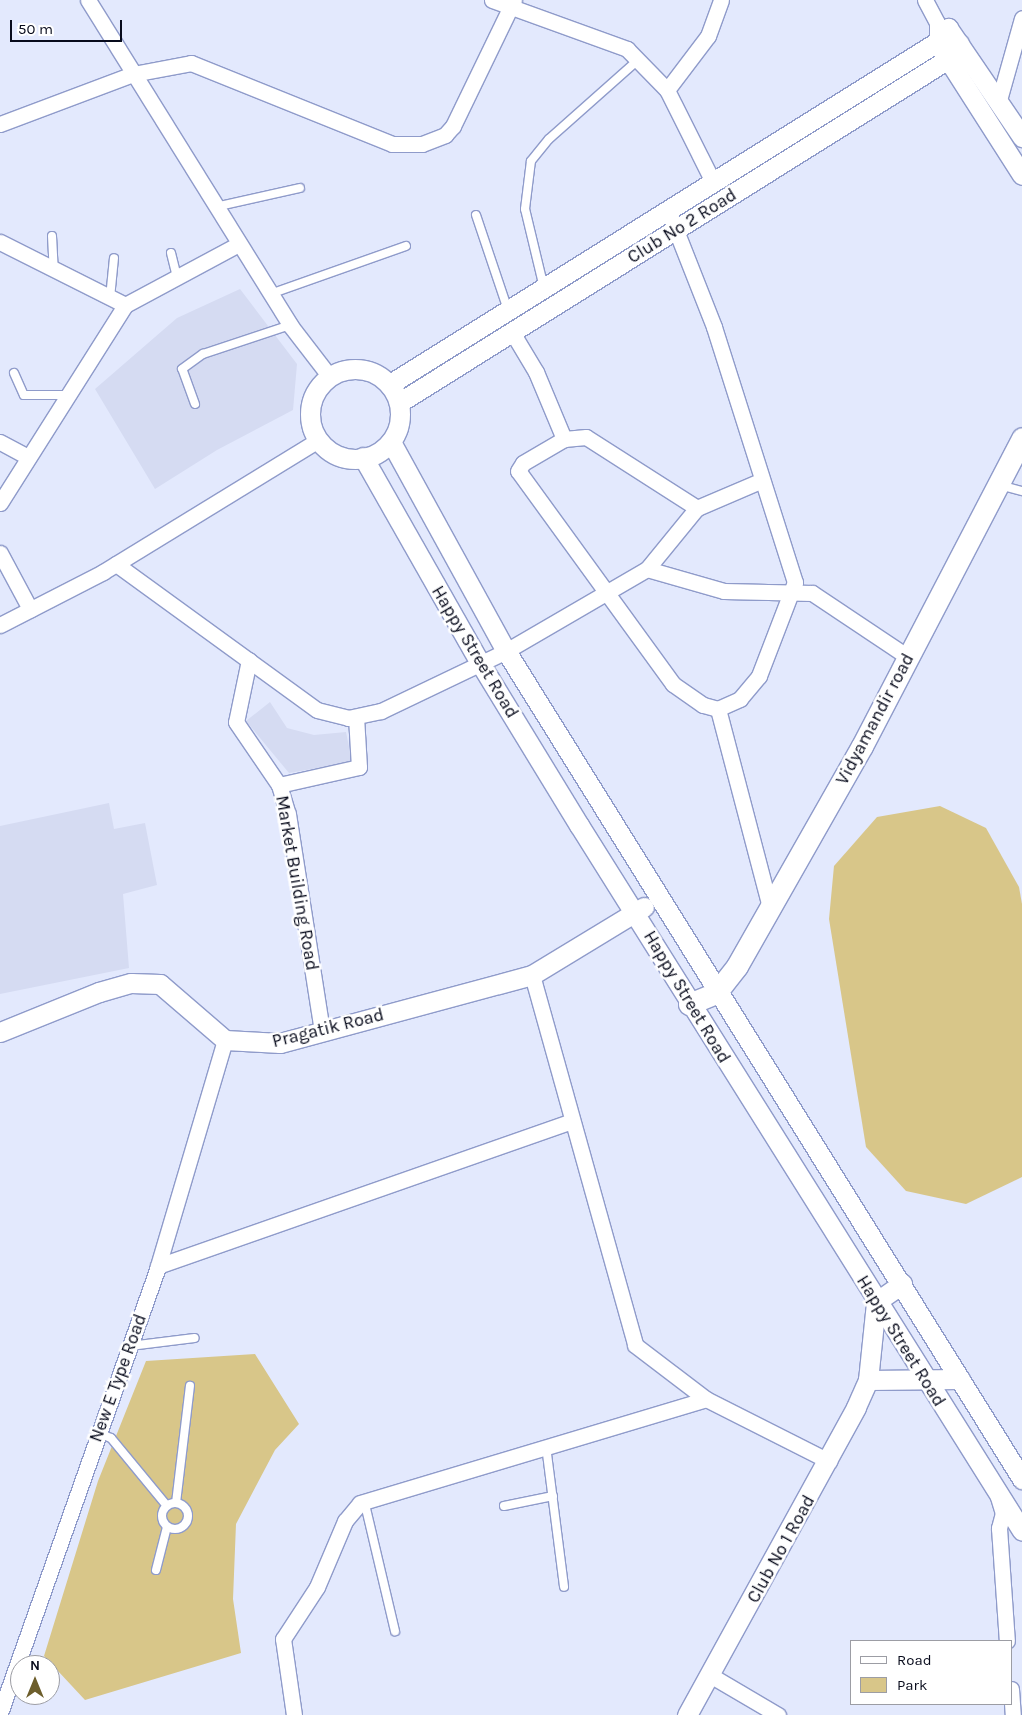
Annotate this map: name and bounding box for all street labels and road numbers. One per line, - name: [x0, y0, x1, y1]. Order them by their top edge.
- street label: Club No 2 Road: [623, 184, 741, 268]
- street label: Happy Street Road: [427, 582, 523, 722]
- street label: Vidyamandir road: [831, 650, 919, 788]
- street label: Market Building Road: [271, 794, 323, 972]
- street label: Happy Street Road: [639, 927, 735, 1067]
- street label: Pragatik Road: [270, 1004, 386, 1052]
- street label: Happy Street Road: [852, 1271, 950, 1411]
- street label: New E Type Road: [85, 1311, 151, 1445]
- street label: Club No 1 Road: [742, 1491, 820, 1607]

